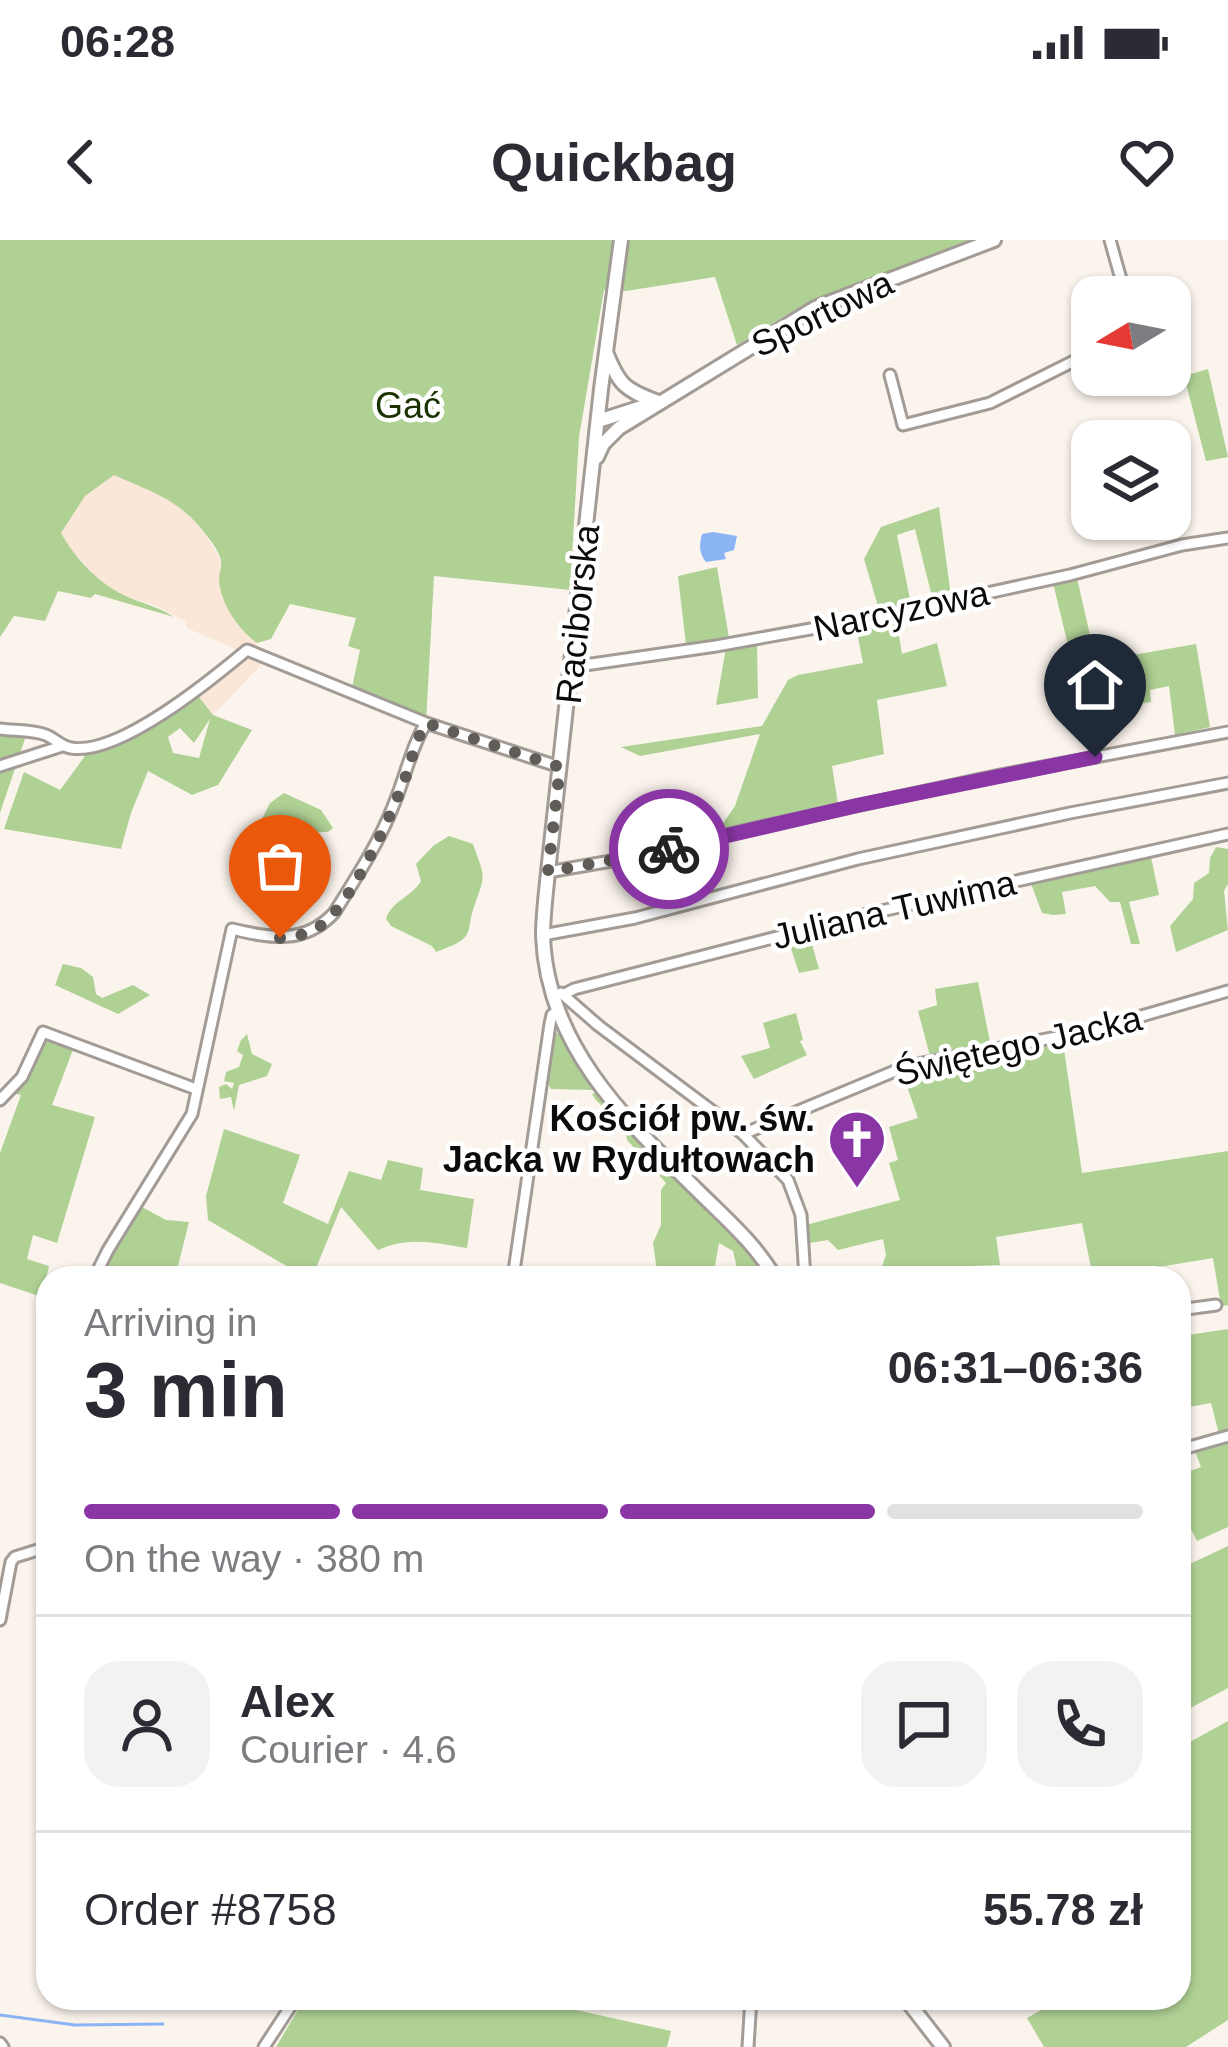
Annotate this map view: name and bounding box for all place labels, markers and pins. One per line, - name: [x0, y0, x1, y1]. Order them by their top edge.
- pin: [1044, 634, 1146, 757]
- pin: [229, 815, 331, 938]
- place label: Kościół pw. św. Jacka w Rydułtowach: [443, 1098, 815, 1180]
- church icon: Kościół pw. św. Jacka w Rydułtowach: [826, 1108, 888, 1190]

